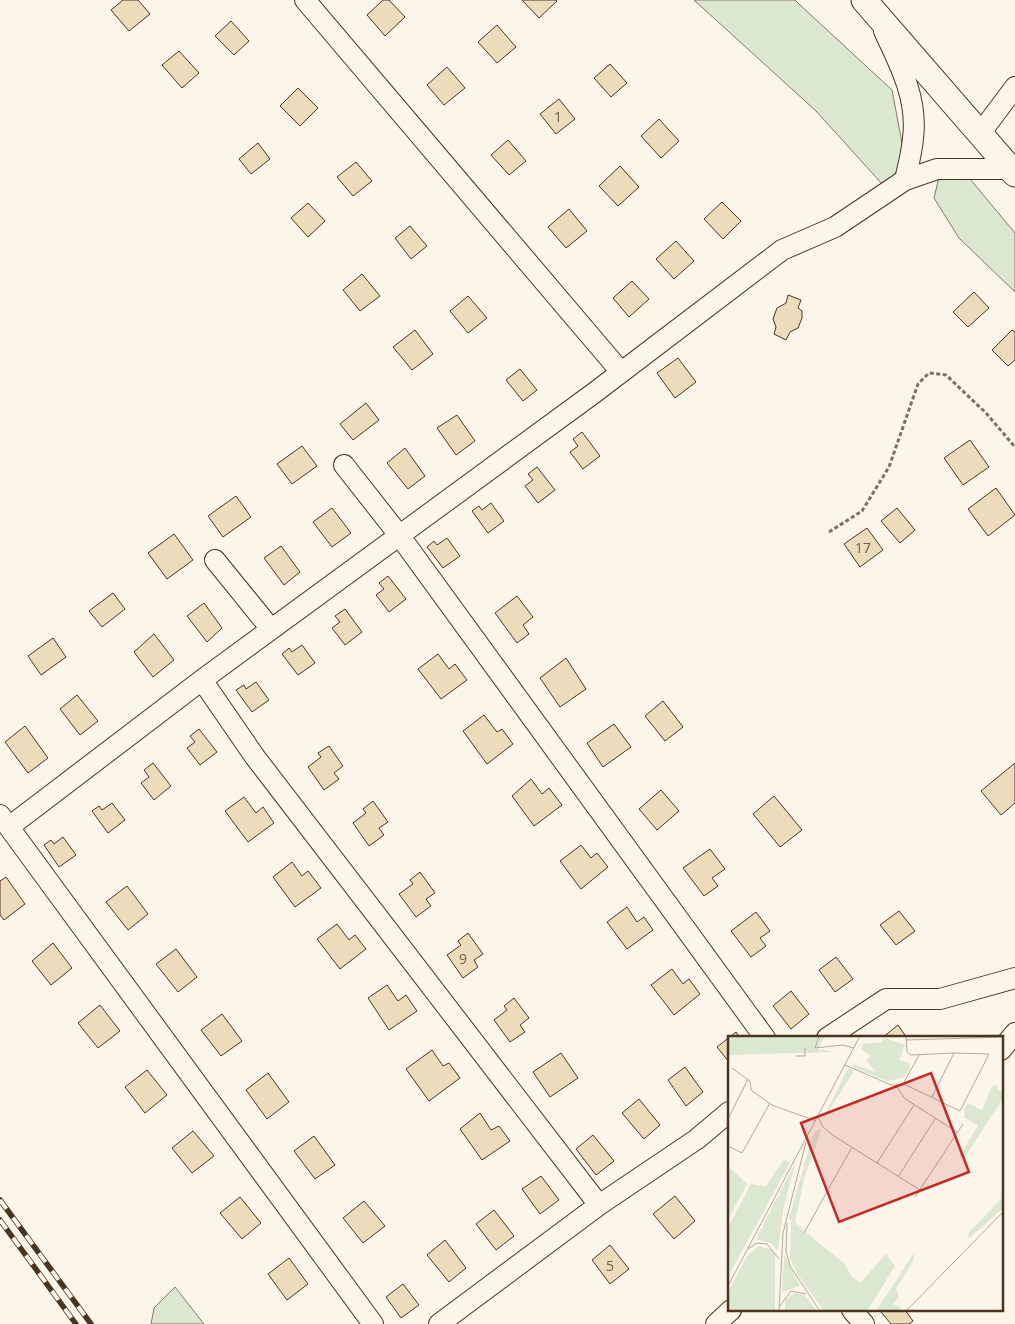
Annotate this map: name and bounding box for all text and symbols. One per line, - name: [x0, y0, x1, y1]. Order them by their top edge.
- house number: 1: [554, 107, 562, 126]
- house number: 17: [855, 538, 871, 557]
- house number: 9: [459, 949, 467, 968]
- inset map: [728, 1036, 1002, 1312]
- house number: 5: [606, 1256, 614, 1275]

